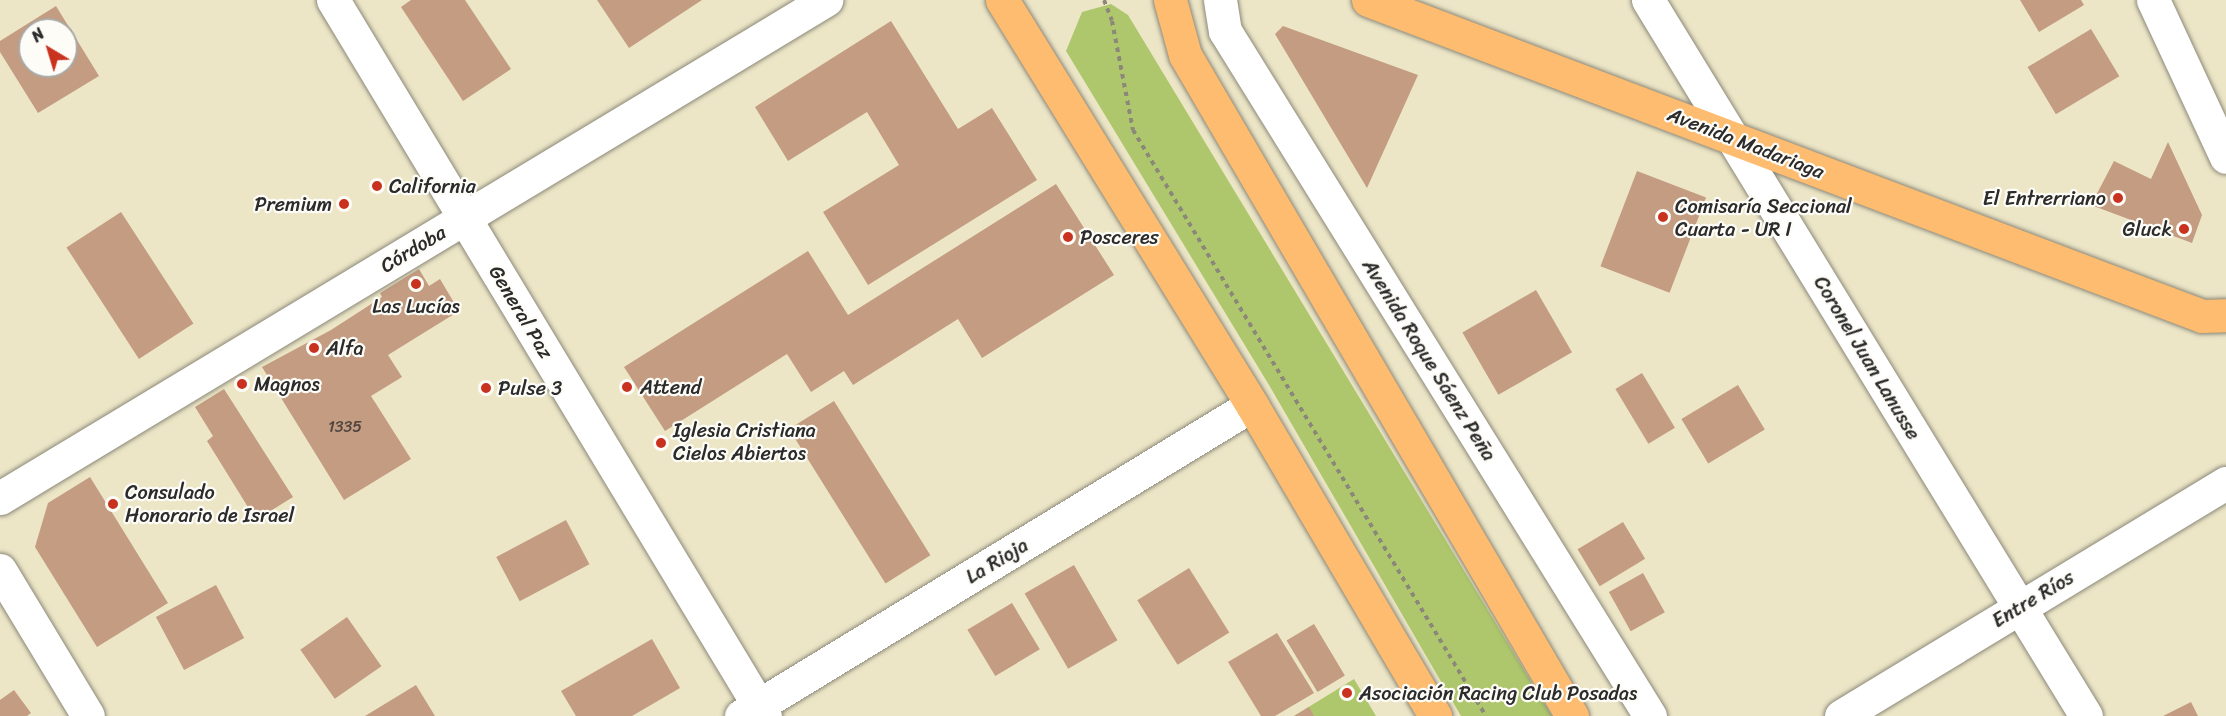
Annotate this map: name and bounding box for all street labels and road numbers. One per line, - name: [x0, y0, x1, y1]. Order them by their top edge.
- street label: Avenida Madariaga: [1664, 102, 1828, 184]
- street label: Córdoba: [376, 220, 450, 278]
- street label: Avenida Roque Sáenz Peña: [1357, 254, 1501, 466]
- street label: General Paz: [484, 261, 558, 363]
- street label: Coronel Juan Lanusse: [1809, 272, 1925, 444]
- street label: La Rioja: [961, 533, 1033, 589]
- street label: Entre Ríos: [1988, 565, 2078, 633]

